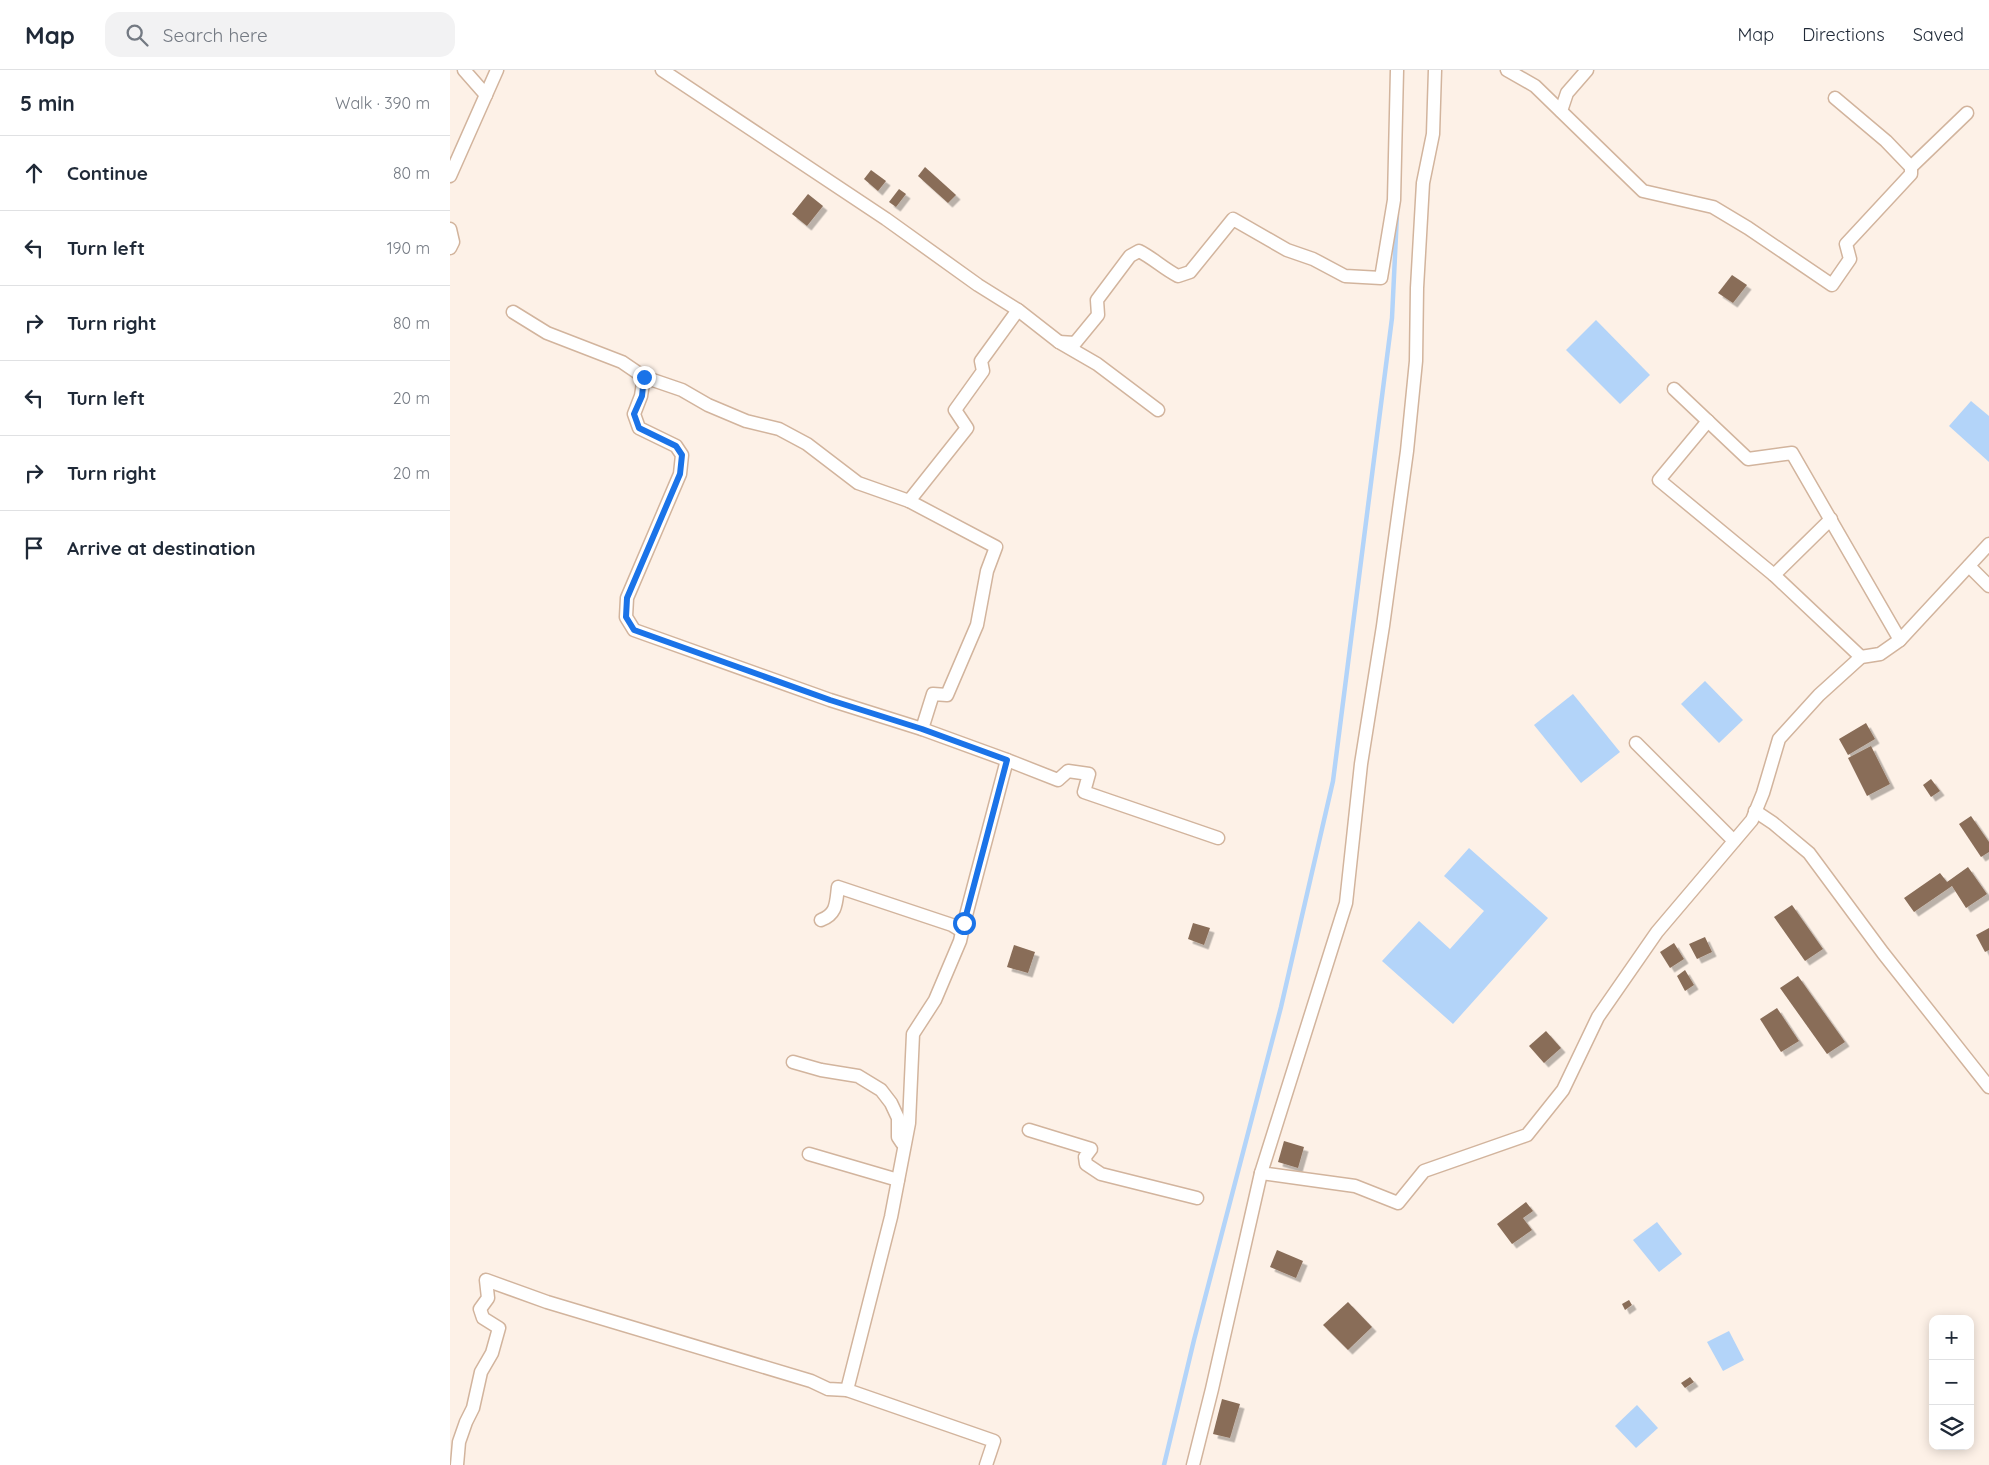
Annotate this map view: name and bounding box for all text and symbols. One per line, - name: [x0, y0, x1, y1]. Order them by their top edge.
- search box: [105, 12, 455, 57]
- text: Map: [25, 20, 75, 50]
- icon: search: [123, 21, 151, 49]
- text: Search here: [163, 23, 268, 47]
- text: Map: [1737, 23, 1774, 46]
- text: Directions: [1802, 23, 1885, 46]
- text: Saved: [1913, 23, 1964, 46]
- text: 5 min: [20, 90, 75, 116]
- text: Walk · 390 m: [335, 93, 430, 113]
- icon: ahead: [20, 159, 48, 187]
- text: Continue: [67, 161, 148, 185]
- text: 80 m: [393, 163, 430, 183]
- icon: left: [20, 234, 48, 262]
- text: Turn left: [67, 236, 145, 260]
- text: 190 m: [387, 238, 430, 258]
- icon: right: [20, 309, 48, 337]
- text: Turn right: [67, 311, 156, 335]
- text: 80 m: [393, 313, 430, 333]
- route end: [633, 366, 656, 389]
- icon: left: [20, 384, 48, 412]
- text: Turn left: [67, 386, 145, 410]
- text: 20 m: [393, 388, 430, 408]
- icon: right: [20, 459, 48, 487]
- text: Turn right: [67, 461, 156, 485]
- text: 20 m: [393, 463, 430, 483]
- icon: arrive: [20, 534, 48, 562]
- text: Arrive at destination: [67, 536, 256, 560]
- route start: [953, 912, 976, 935]
- map controls: [1929, 1315, 1974, 1450]
- button: +: [1929, 1315, 1974, 1360]
- button: −: [1929, 1360, 1974, 1405]
- button: layers: [1929, 1405, 1974, 1450]

